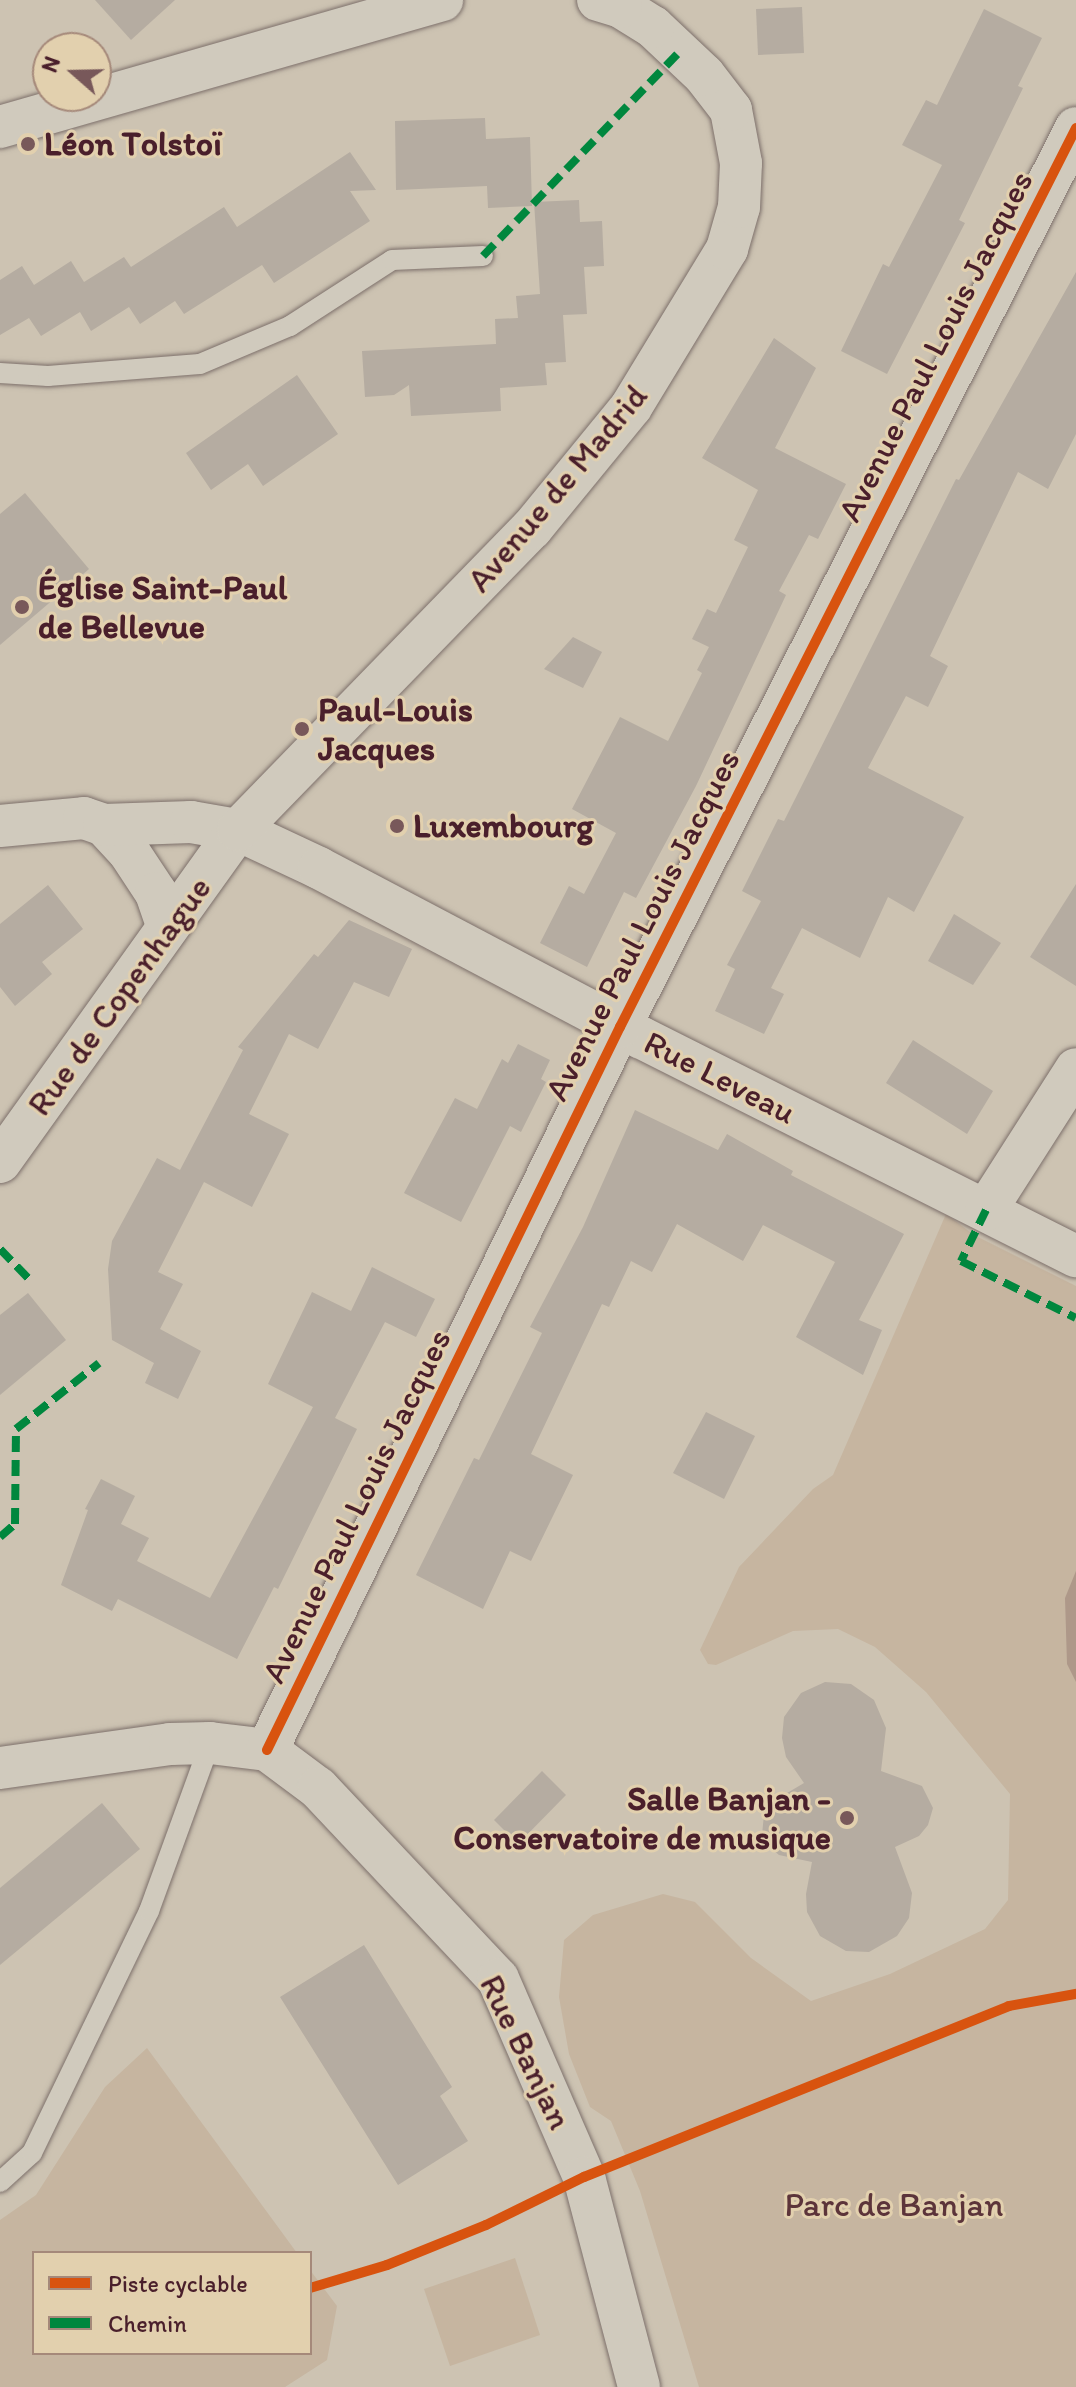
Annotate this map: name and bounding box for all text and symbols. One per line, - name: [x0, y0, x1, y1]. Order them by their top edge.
- north arrow: [32, 32, 112, 112]
- text: N: [36, 53, 66, 76]
- place label: Léon Tolstoï: [44, 124, 218, 164]
- marker: Léon Tolstoï: [19, 135, 37, 153]
- street label: Avenue Paul Louis Jacques: [829, 164, 1041, 528]
- street label: Avenue de Madrid: [458, 375, 656, 601]
- place label: Église Saint-Paul de Bellevue: [38, 567, 288, 646]
- marker: Église Saint-Paul de Bellevue: [13, 598, 31, 616]
- place label: Paul-Louis Jacques: [318, 689, 473, 768]
- marker: Paul-Louis Jacques: [293, 720, 311, 738]
- street label: Avenue Paul Louis Jacques: [536, 743, 748, 1107]
- place label: Luxembourg: [413, 806, 594, 846]
- marker: Luxembourg: [388, 817, 406, 835]
- street label: Rue de Copenhague: [19, 869, 219, 1123]
- street label: Rue Leveau: [637, 1021, 803, 1133]
- street label: Avenue Paul Louis Jacques: [253, 1323, 459, 1689]
- place label: Salle Banjan - Conservatoire de musique: [452, 1778, 831, 1858]
- marker: Salle Banjan - Conservatoire de musique: [838, 1809, 856, 1827]
- street label: Rue Banjan: [471, 1968, 581, 2136]
- park label: Parc de Banjan: [785, 2185, 1003, 2225]
- legend: [32, 2251, 312, 2355]
- text: Piste cyclable: [108, 2269, 248, 2298]
- text: Chemin: [108, 2309, 187, 2338]

